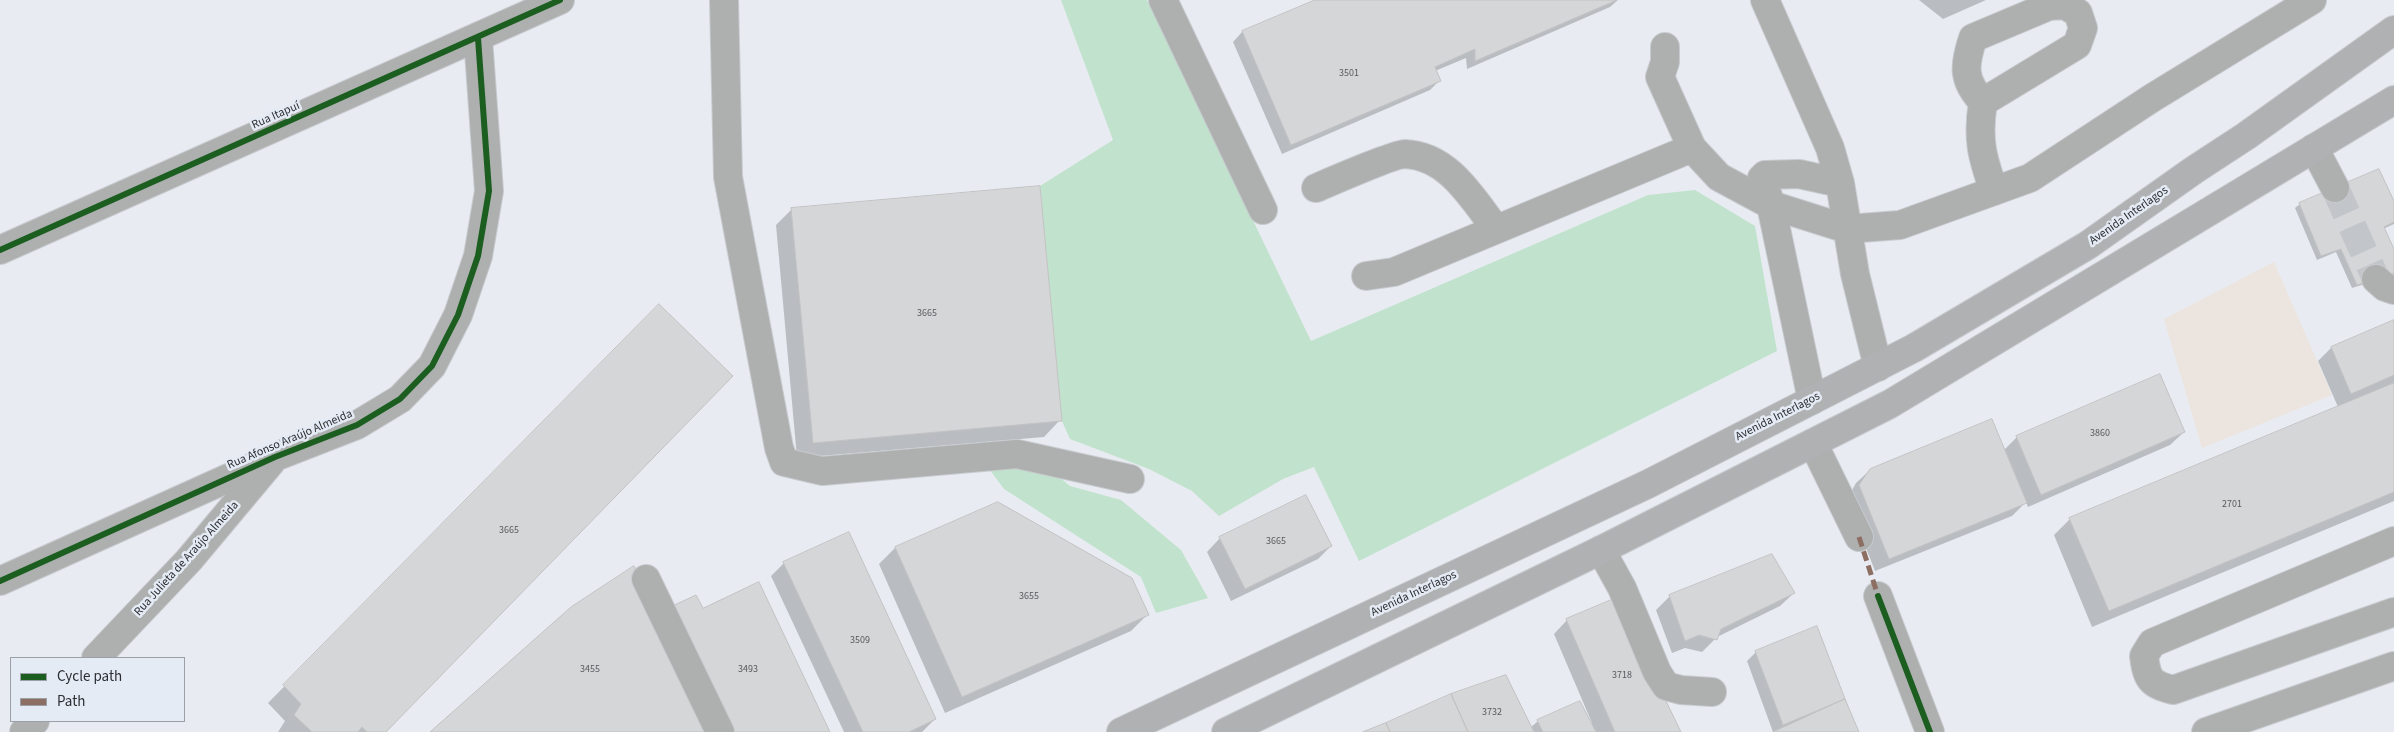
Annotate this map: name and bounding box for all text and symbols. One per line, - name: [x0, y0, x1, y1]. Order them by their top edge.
- house number: 3501: [1339, 68, 1359, 80]
- street label: Rua Itapuí: [250, 99, 302, 133]
- street label: Avenida Interlagos: [2087, 183, 2171, 249]
- house number: 3665: [917, 308, 937, 320]
- street label: Avenida Interlagos: [1733, 390, 1823, 444]
- street label: Rua Afonso Araújo Almeida: [225, 407, 355, 473]
- house number: 3860: [2090, 428, 2110, 440]
- street label: Rua Julieta de Araújo Almeida: [132, 499, 242, 619]
- house number: 2701: [2222, 499, 2242, 511]
- house number: 3665: [499, 525, 519, 537]
- house number: 3665: [1266, 536, 1286, 548]
- street label: Avenida Interlagos: [1369, 568, 1459, 620]
- house number: 3655: [1019, 591, 1039, 603]
- house number: 3509: [850, 635, 870, 647]
- legend: [10, 657, 185, 722]
- house number: 3455: [580, 664, 600, 676]
- house number: 3493: [738, 664, 758, 676]
- text: Cycle path: [57, 666, 122, 687]
- house number: 3718: [1612, 670, 1632, 682]
- text: Path: [57, 691, 85, 712]
- house number: 3732: [1482, 707, 1502, 719]

